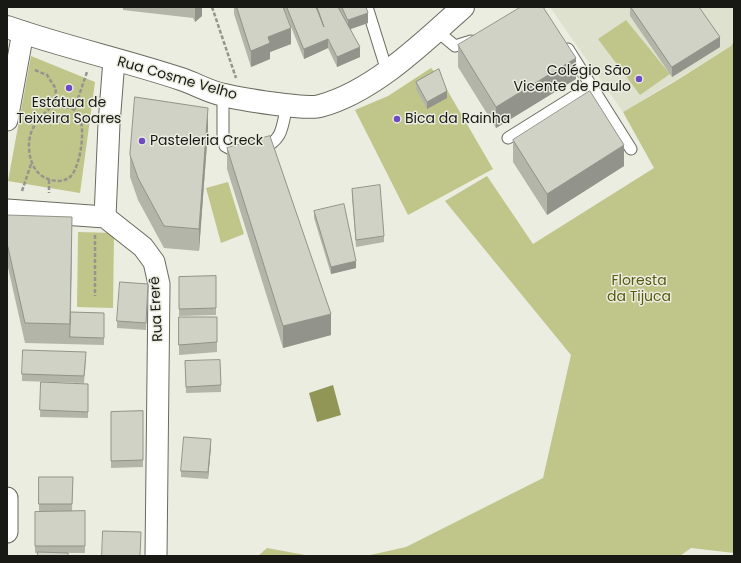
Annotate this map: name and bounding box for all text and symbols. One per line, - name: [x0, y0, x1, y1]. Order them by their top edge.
- street label: Rua Cosme Velho: [115, 54, 239, 104]
- place label: Colégio São Vicente de Paulo: [514, 63, 631, 96]
- marker: Colégio São Vicente de Paulo: [634, 74, 644, 84]
- marker: Estátua de Teixeira Soares: [64, 83, 74, 93]
- place label: Estátua de Teixeira Soares: [17, 95, 121, 128]
- place label: Bica da Rainha: [405, 111, 510, 127]
- marker: Bica da Rainha: [392, 114, 402, 124]
- place label: Pasteleria Creck: [150, 133, 263, 149]
- marker: Pasteleria Creck: [137, 136, 147, 146]
- park label: Floresta da Tijuca: [607, 273, 671, 306]
- street label: Rua Ererê: [147, 276, 167, 342]

